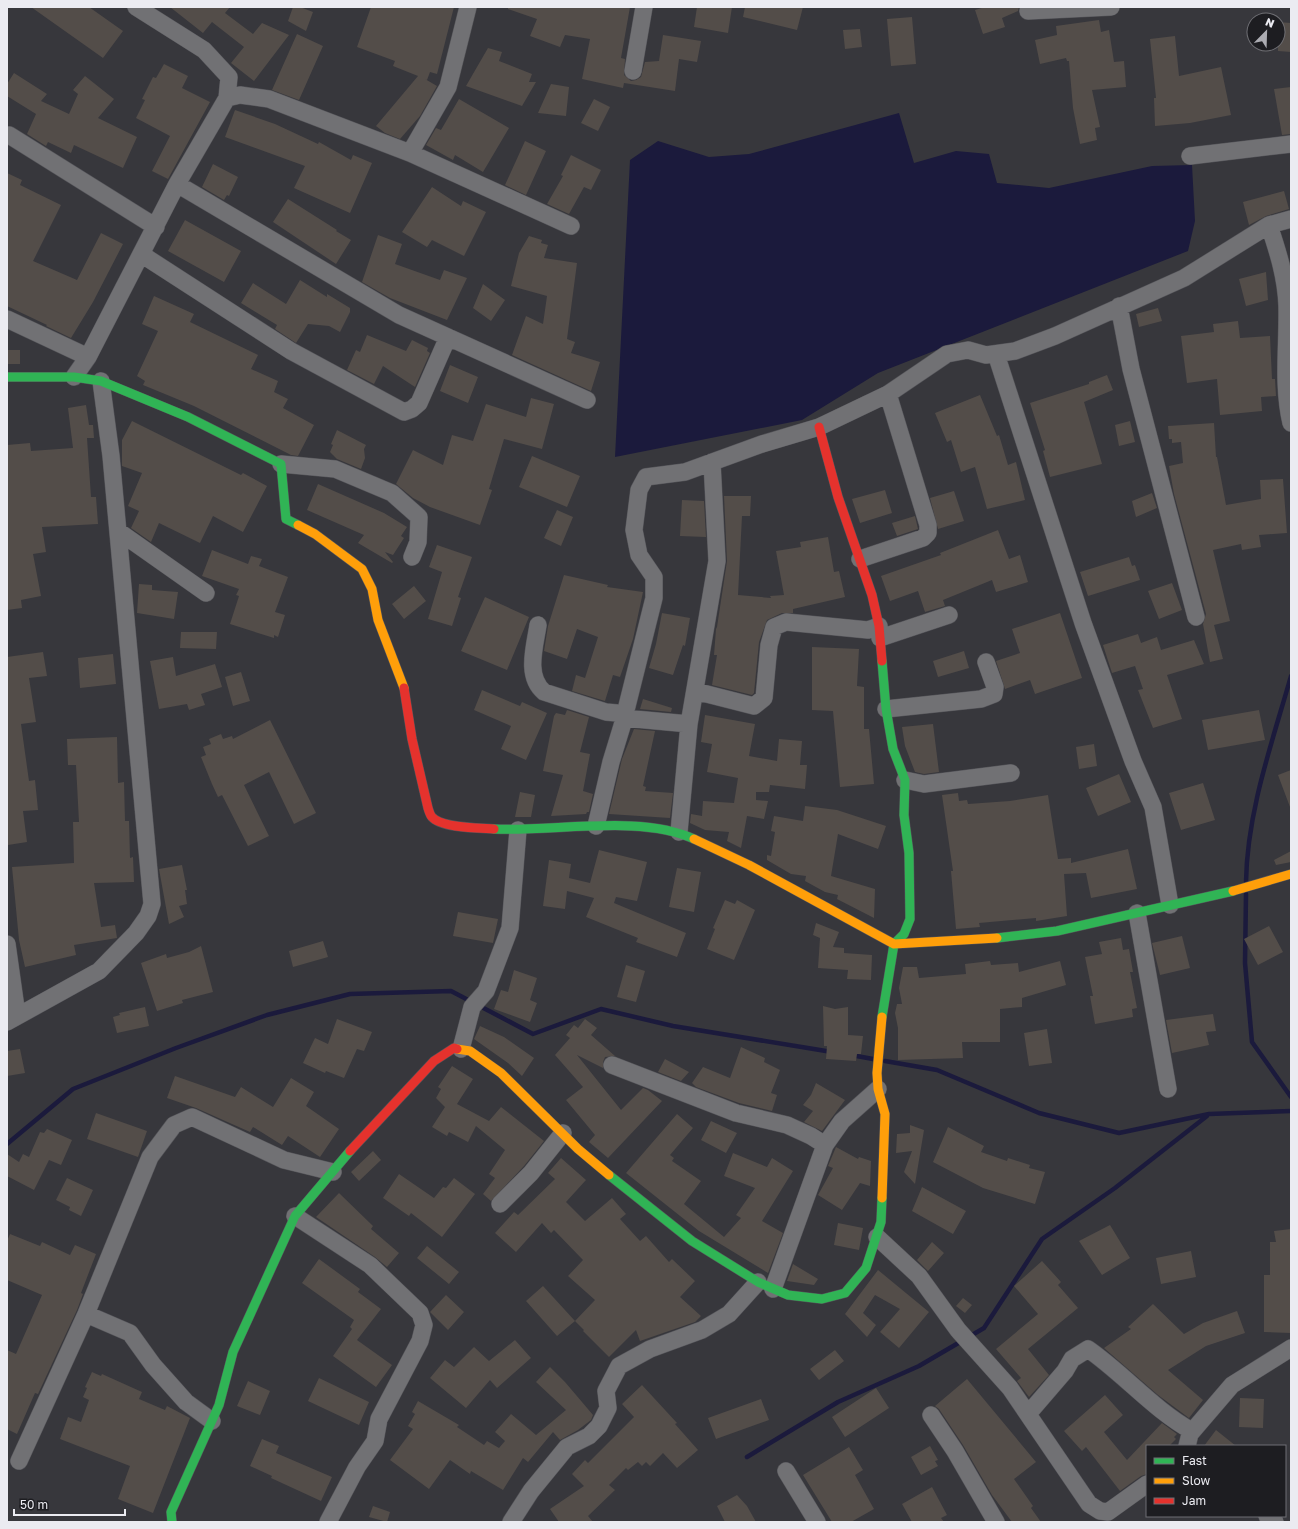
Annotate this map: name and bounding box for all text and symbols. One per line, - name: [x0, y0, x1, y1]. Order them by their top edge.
- north arrow: [1246, 12, 1286, 52]
- text: N: [1264, 15, 1276, 30]
- legend: [1146, 1445, 1286, 1517]
- text: Fast: [1182, 1453, 1207, 1468]
- text: Slow: [1182, 1473, 1210, 1488]
- scale bar: [14, 1491, 125, 1517]
- text: Jam: [1182, 1493, 1206, 1508]
- text: 50 m: [20, 1497, 48, 1512]

